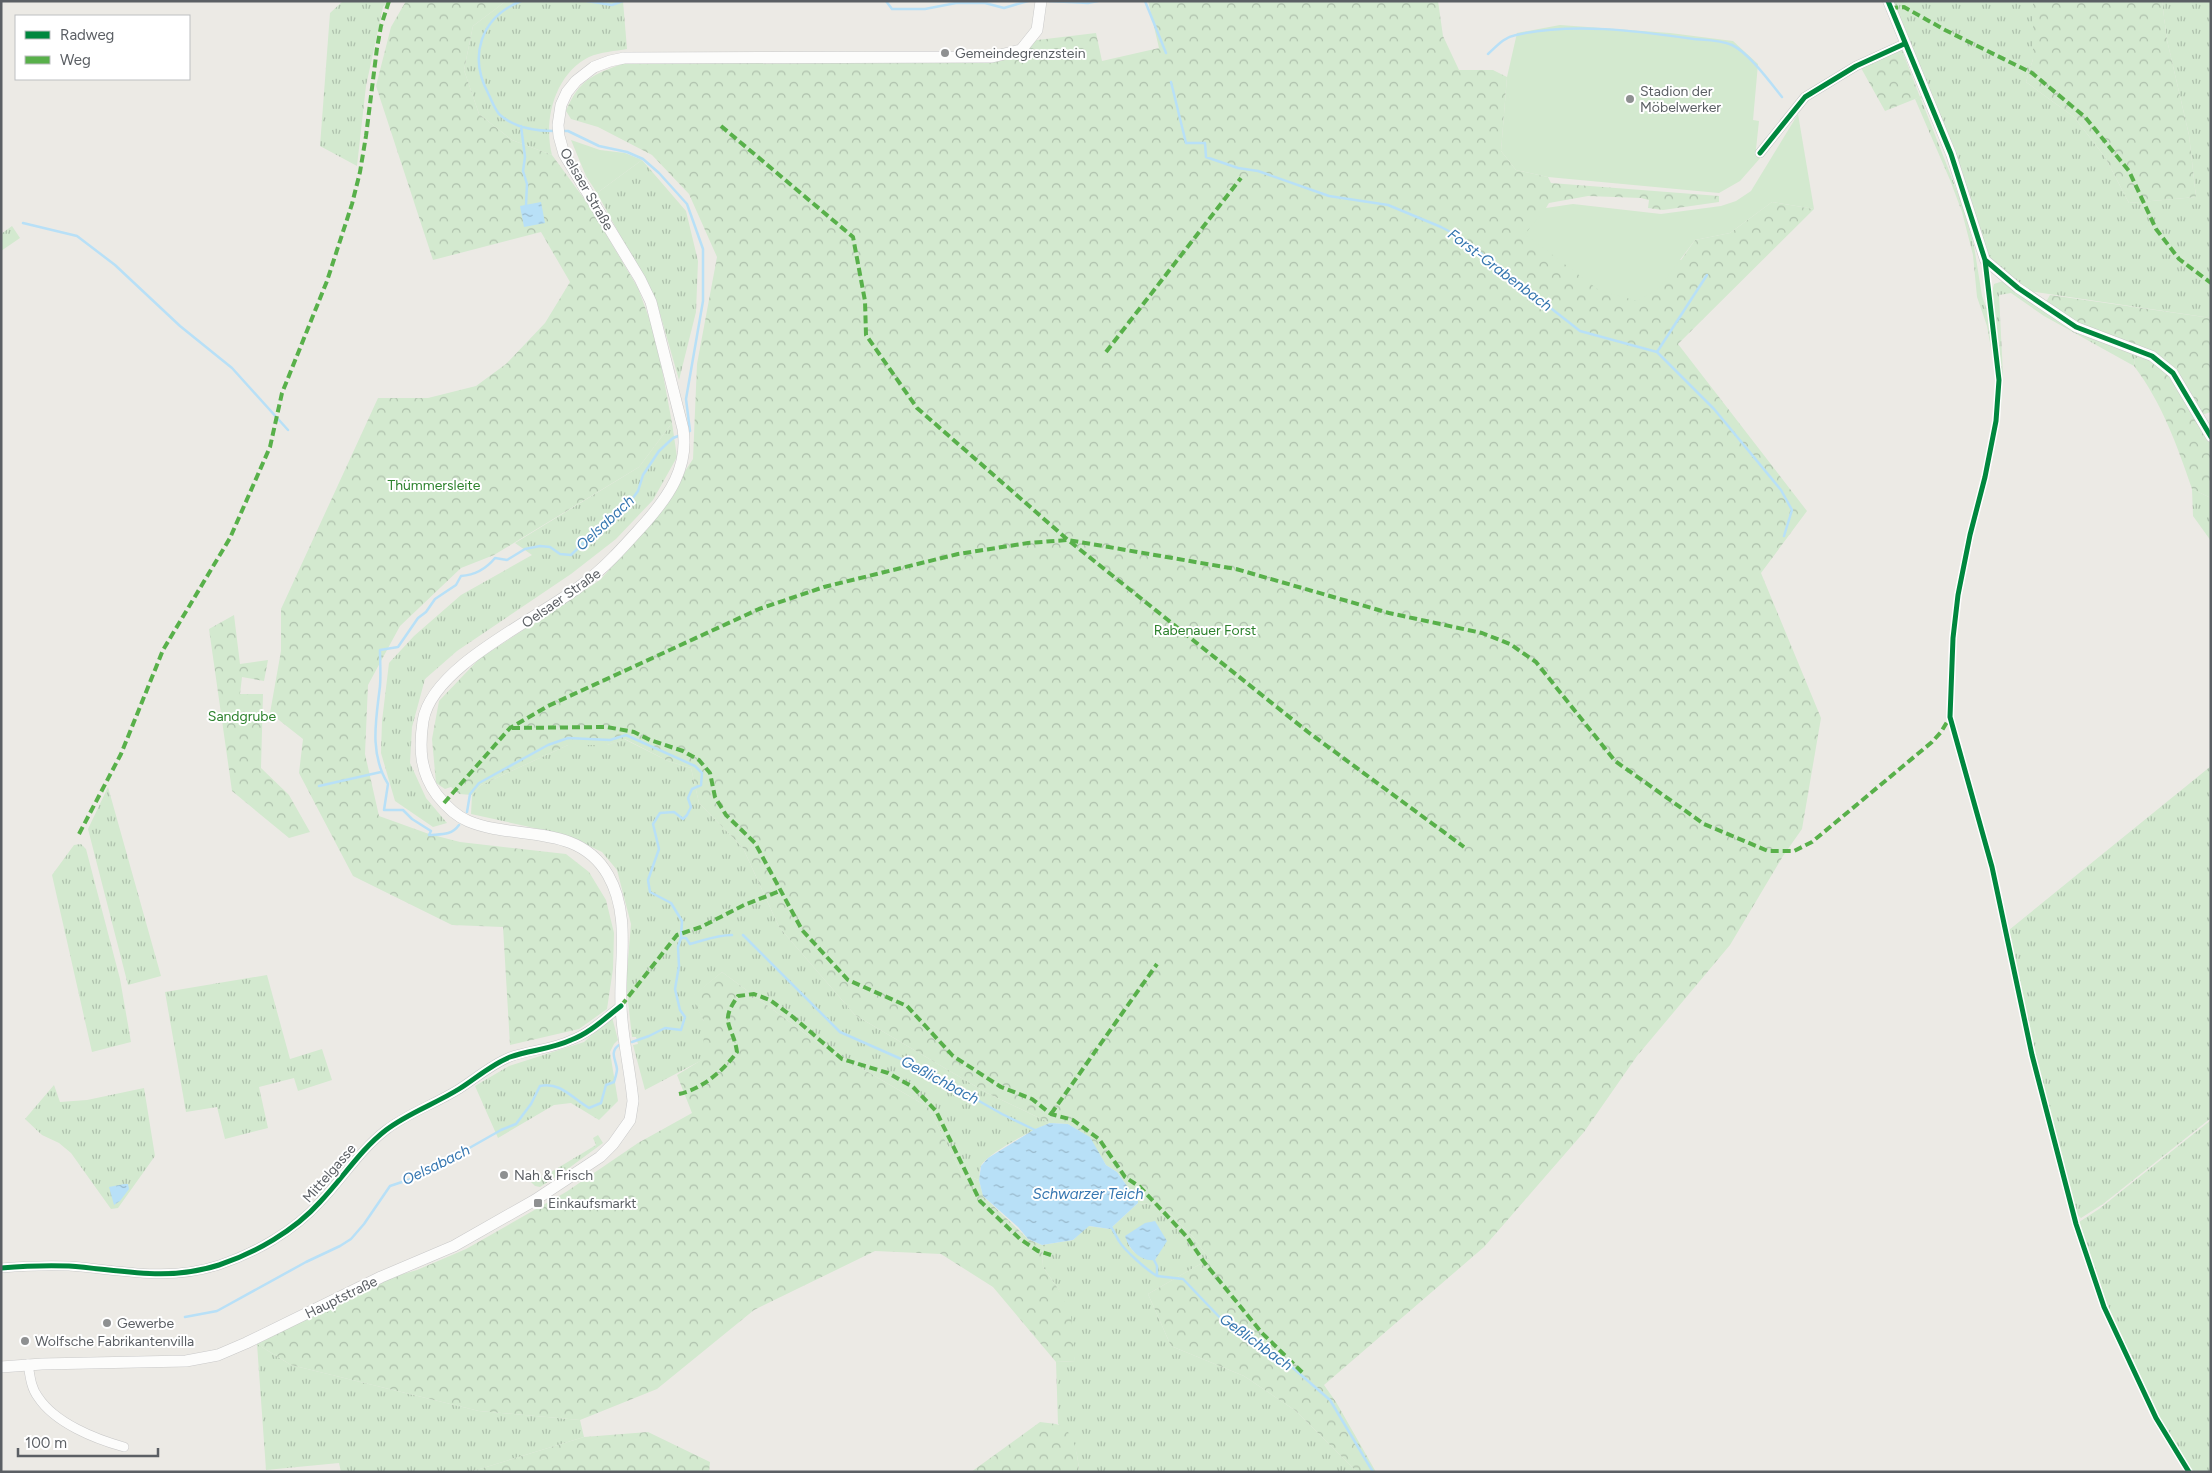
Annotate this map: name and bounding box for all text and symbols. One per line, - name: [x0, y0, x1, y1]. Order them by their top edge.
- legend: [15, 15, 190, 80]
- text: Radweg: [60, 26, 114, 44]
- place label: Gemeindegrenzstein: [955, 45, 1086, 62]
- marker: Gemeindegrenzstein: [939, 47, 951, 59]
- text: Weg: [60, 51, 91, 69]
- place label: Stadion der Möbelwerker: [1640, 83, 1721, 116]
- marker: Stadion der Möbelwerker: [1624, 93, 1636, 105]
- street label: Oelsaer Straße: [556, 145, 617, 234]
- water label: Forst-Grabenbach: [1444, 225, 1556, 315]
- park label: Thümmersleite: [388, 477, 481, 494]
- water label: Oelsabach: [572, 491, 638, 555]
- street label: Oelsaer Straße: [519, 565, 604, 632]
- park label: Rabenauer Forst: [1154, 622, 1256, 639]
- park label: Sandgrube: [208, 708, 277, 725]
- water label: Geßlichbach: [898, 1052, 982, 1108]
- street label: Mittelgasse: [299, 1140, 360, 1206]
- water label: Oelsabach: [399, 1141, 473, 1189]
- place label: Nah & Frisch: [514, 1167, 593, 1184]
- marker: Nah & Frisch: [498, 1169, 510, 1181]
- water label: Schwarzer Teich: [1032, 1185, 1144, 1203]
- place label: Einkaufsmarkt: [548, 1195, 637, 1212]
- marker: Einkaufsmarkt: [532, 1197, 544, 1209]
- street label: Hauptstraße: [302, 1273, 380, 1322]
- water label: Geßlichbach: [1216, 1310, 1296, 1374]
- place label: Gewerbe: [117, 1315, 174, 1332]
- marker: Gewerbe: [101, 1317, 113, 1329]
- place label: Wolfsche Fabrikantenvilla: [35, 1333, 194, 1350]
- marker: Wolfsche Fabrikantenvilla: [19, 1335, 31, 1347]
- scale bar: [18, 1426, 158, 1458]
- text: 100 m: [25, 1434, 67, 1452]

